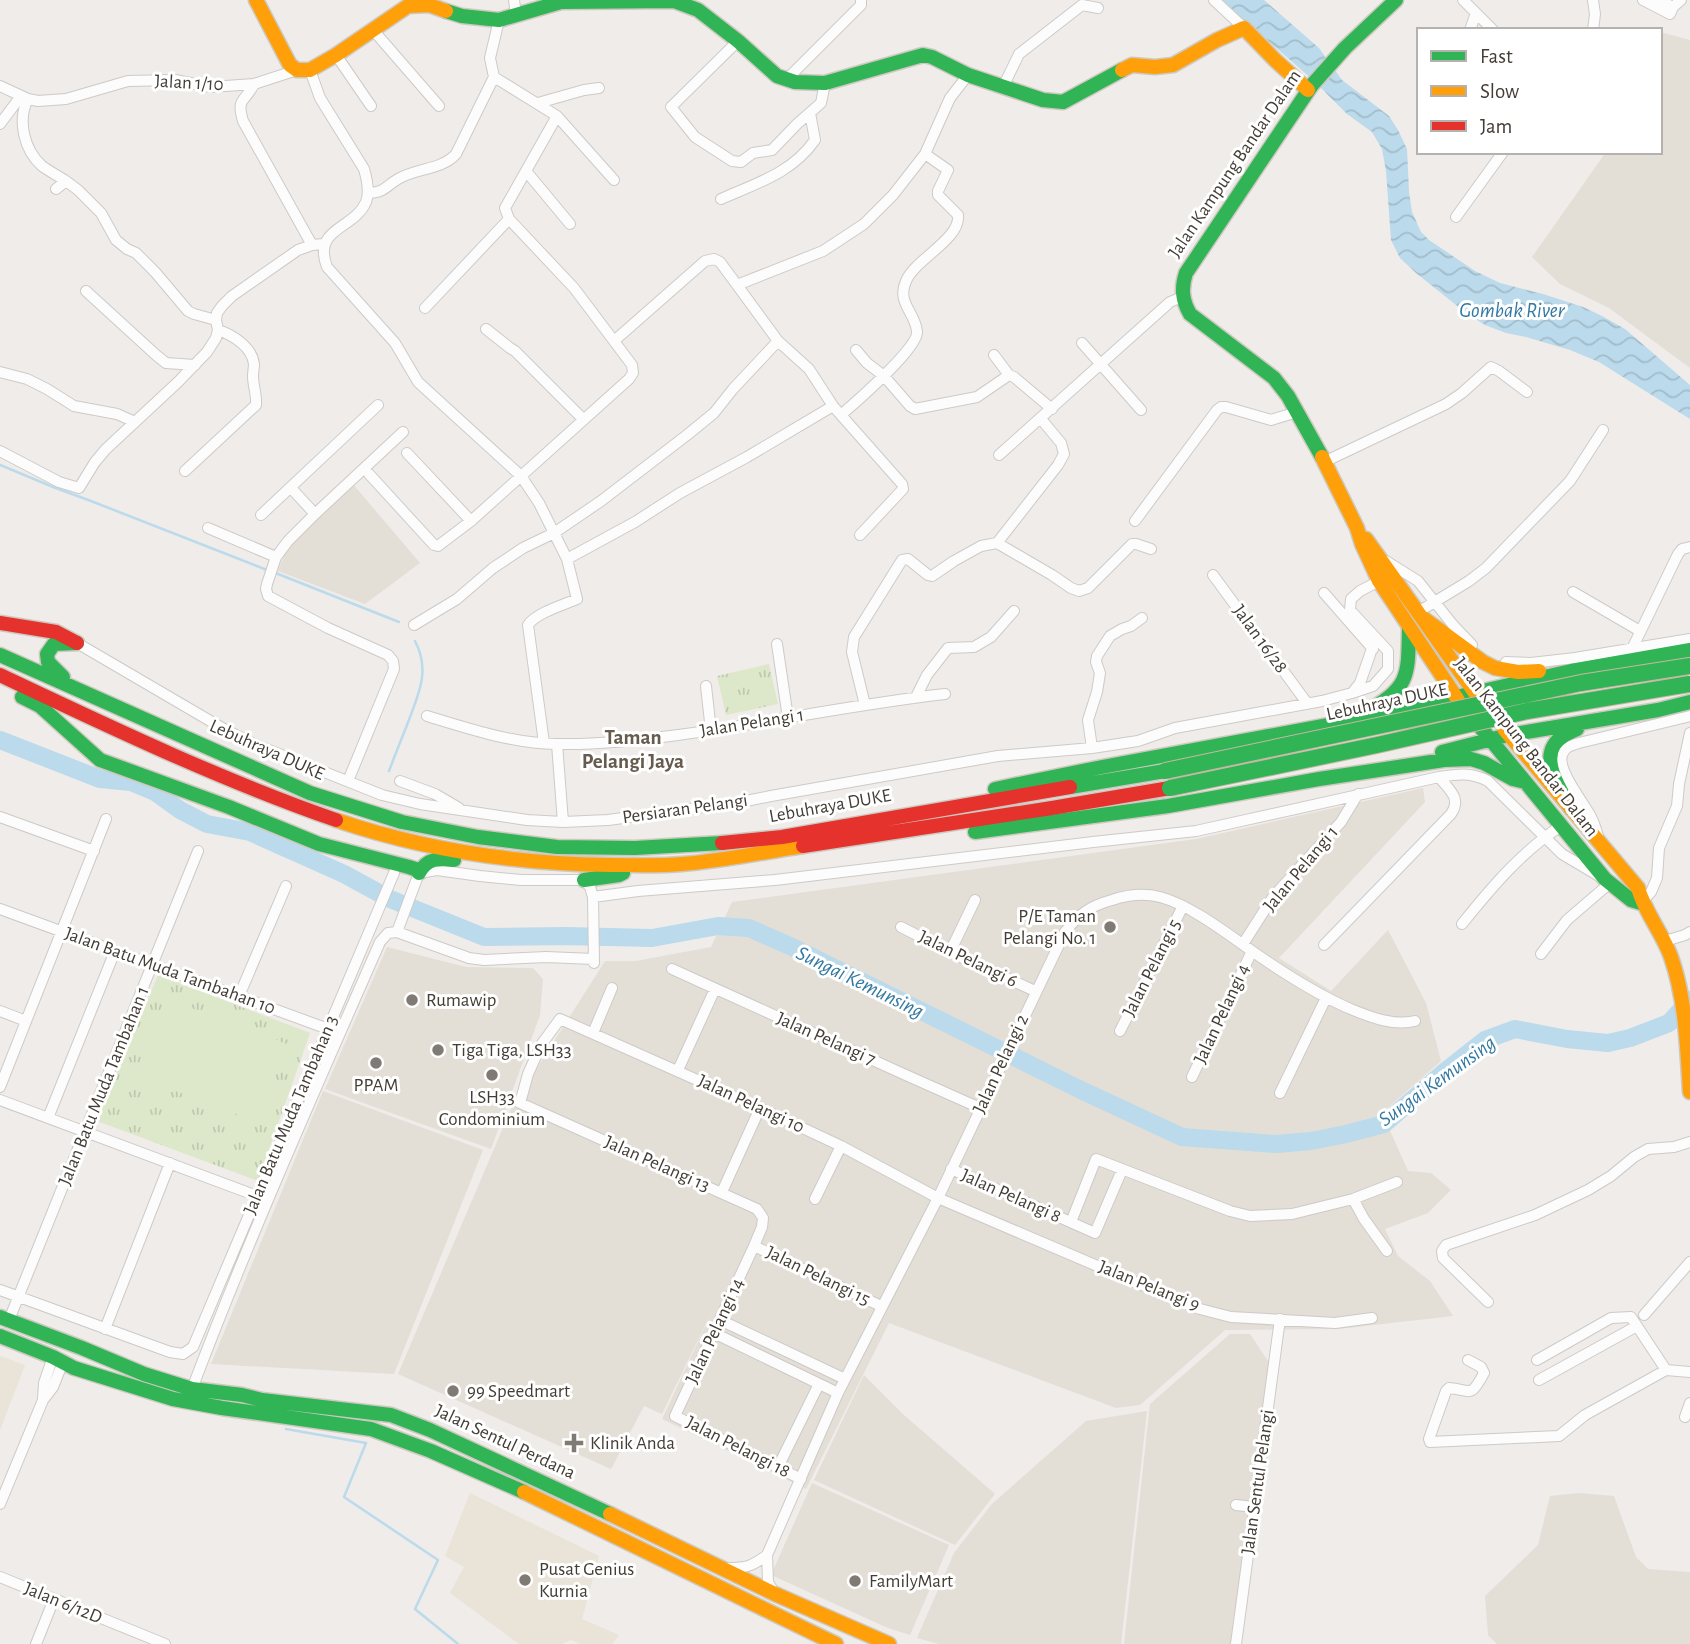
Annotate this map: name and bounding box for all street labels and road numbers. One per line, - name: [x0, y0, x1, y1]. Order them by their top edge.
- street label: Jalan Kampung Bandar Dalam: [1165, 67, 1305, 261]
- street label: Jalan 1/10: [154, 72, 224, 94]
- street label: Jalan 16/28: [1229, 601, 1291, 677]
- street label: Jalan Kampung Bandar Dalam: [1450, 654, 1602, 840]
- street label: Lebuhraya DUKE: [1325, 680, 1449, 724]
- street label: Jalan Pelangi 1: [699, 705, 805, 741]
- street label: Lebuhraya DUKE: [207, 716, 327, 784]
- street label: Lebuhraya DUKE: [768, 786, 892, 826]
- street label: Persiaran Pelangi: [621, 791, 749, 827]
- street label: Jalan Pelangi 1: [1260, 823, 1342, 915]
- street label: Jalan Pelangi 5: [1119, 916, 1185, 1020]
- street label: Jalan Batu Muda Tambahan 10: [62, 924, 278, 1018]
- street label: Jalan Pelangi 6: [916, 927, 1020, 991]
- street label: Jalan Pelangi 4: [1191, 961, 1253, 1067]
- street label: Jalan Batu Muda Tambahan 1: [55, 984, 153, 1188]
- street label: Jalan Pelangi 7: [774, 1009, 879, 1069]
- street label: Jalan Pelangi 2: [970, 1011, 1032, 1117]
- street label: Jalan Batu Muda Tambahan 3: [240, 1013, 342, 1217]
- street label: Jalan Pelangi 10: [695, 1071, 807, 1137]
- street label: Jalan Pelangi 13: [602, 1132, 712, 1196]
- street label: Jalan Pelangi 8: [958, 1165, 1064, 1227]
- street label: Jalan Pelangi 15: [763, 1243, 873, 1309]
- street label: Jalan Pelangi 9: [1096, 1257, 1202, 1315]
- street label: Jalan Pelangi 14: [682, 1275, 748, 1387]
- street label: Jalan Sentul Perdana: [432, 1401, 578, 1483]
- street label: Jalan Sentul Pelangi: [1238, 1408, 1278, 1556]
- street label: Jalan Pelangi 18: [683, 1413, 793, 1481]
- street label: Jalan 6/12D: [21, 1579, 105, 1627]

